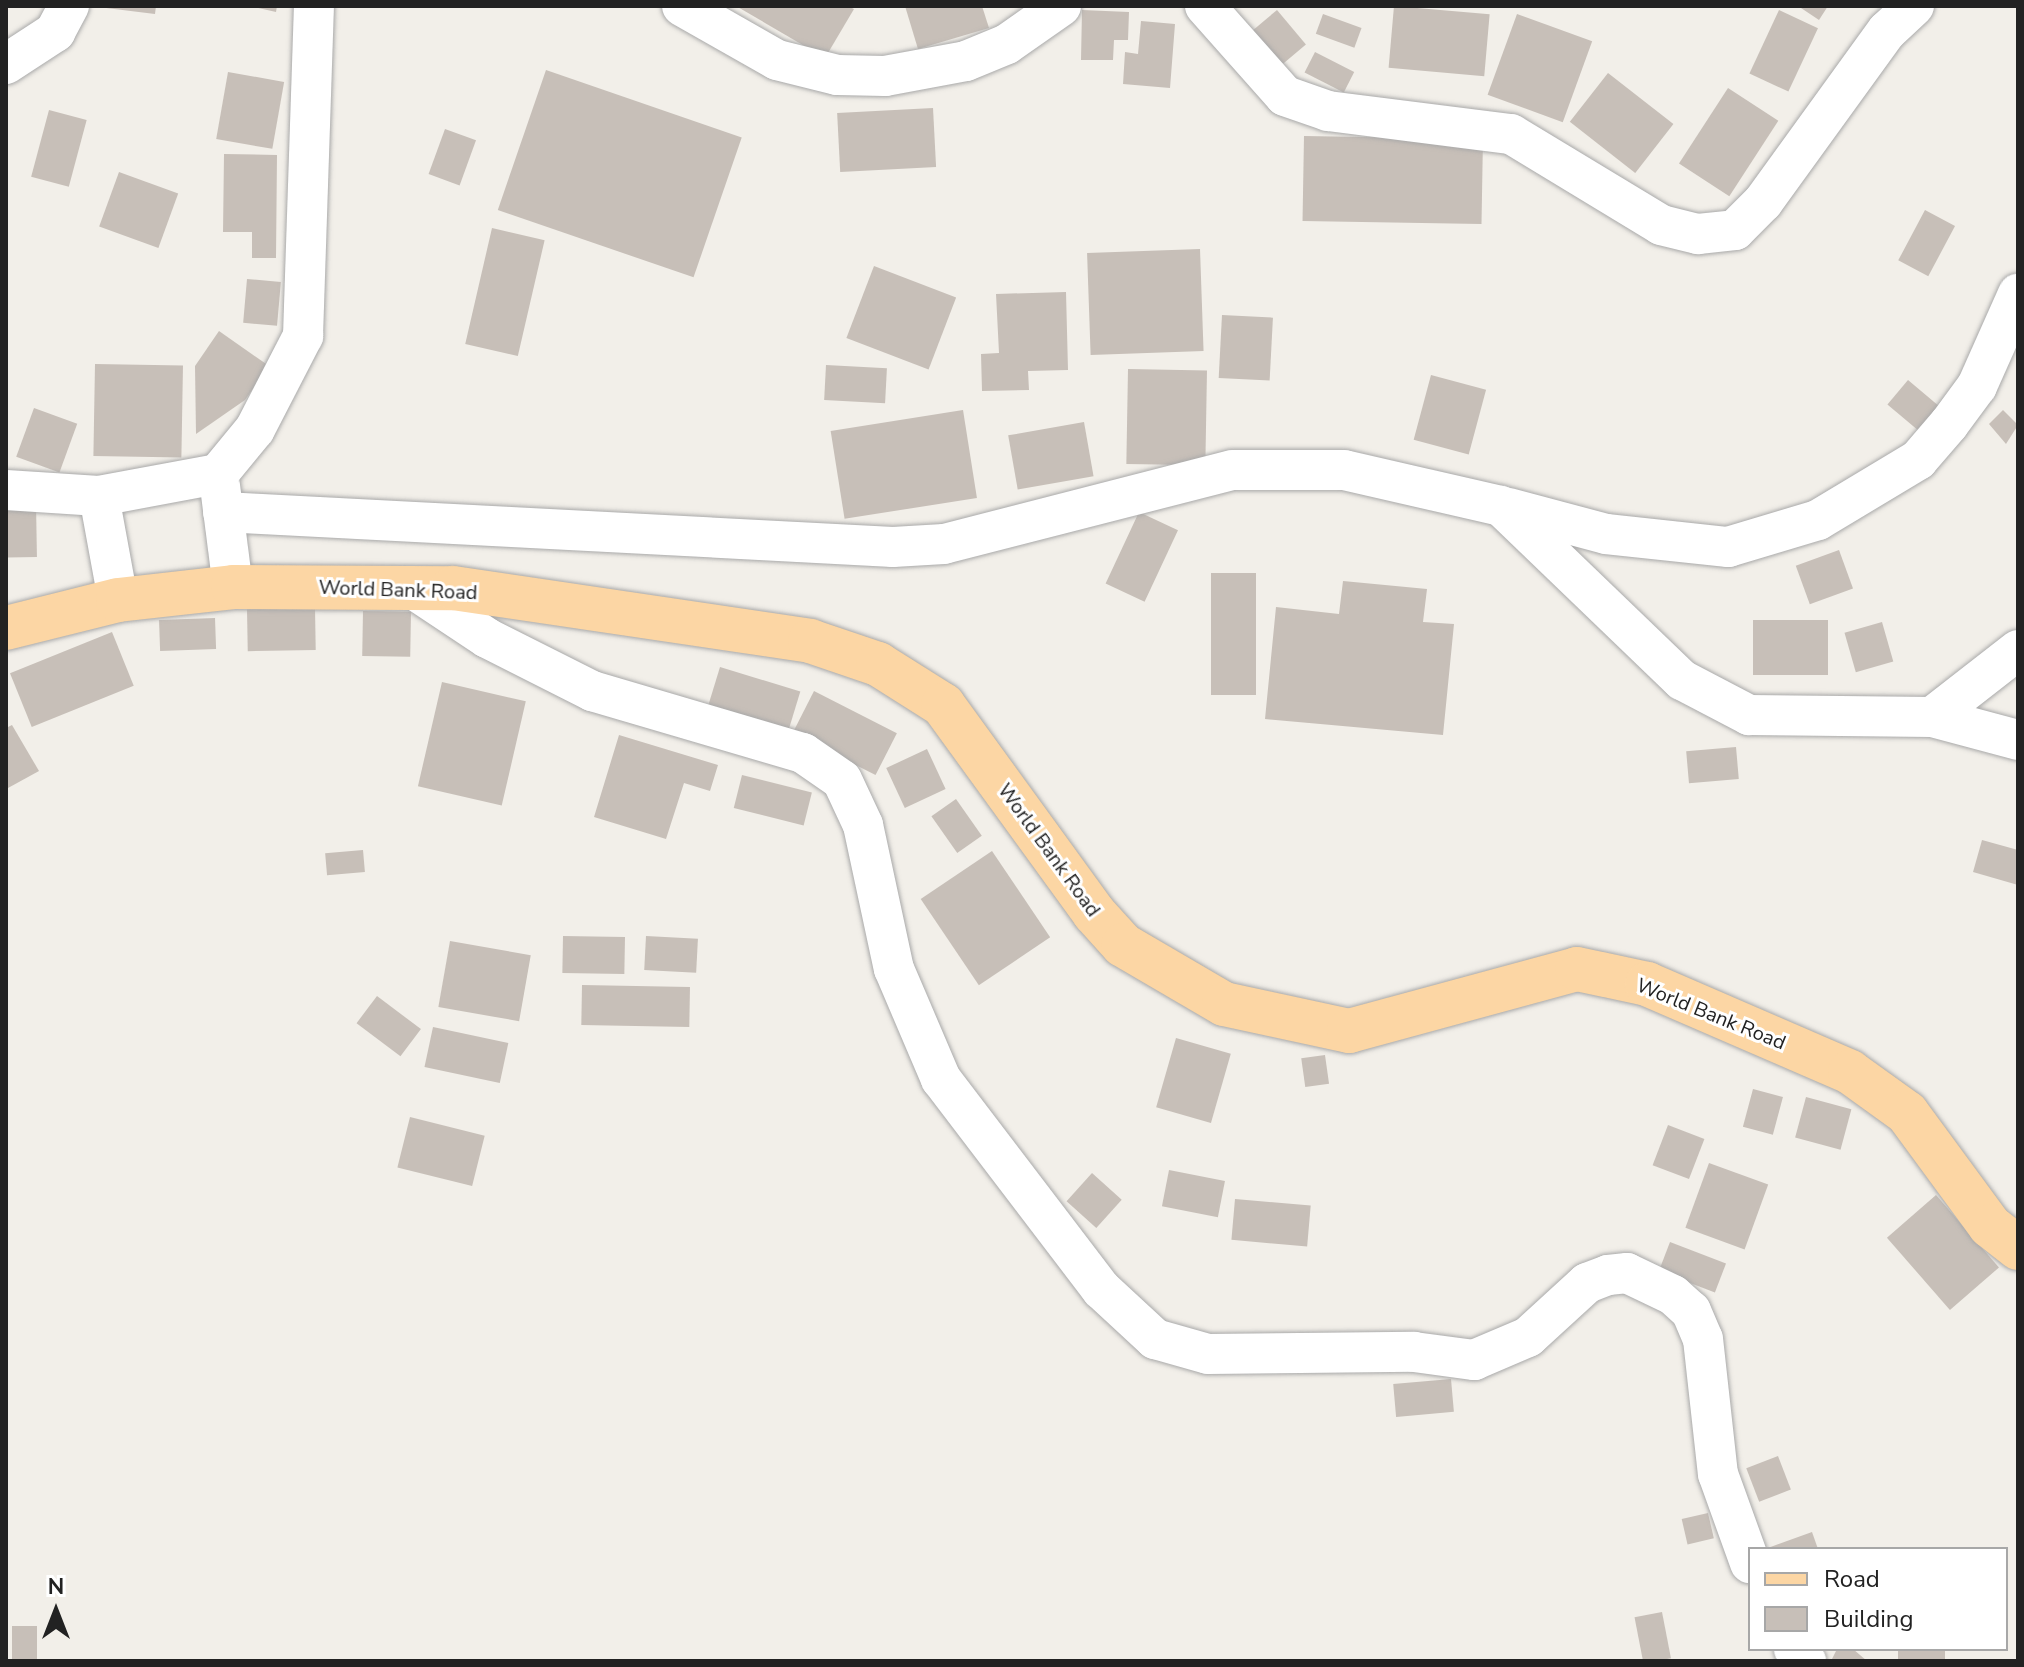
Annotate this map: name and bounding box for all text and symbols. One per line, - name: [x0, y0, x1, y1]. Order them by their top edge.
- street label: World Bank Road: [318, 575, 478, 605]
- street label: World Bank Road: [993, 779, 1105, 921]
- street label: World Bank Road: [1633, 973, 1789, 1055]
- legend: [1748, 1547, 2008, 1651]
- text: Road: [1824, 1563, 1880, 1595]
- north arrow: [16, 1571, 96, 1651]
- text: N: [48, 1572, 64, 1602]
- text: Building: [1824, 1603, 1914, 1635]

